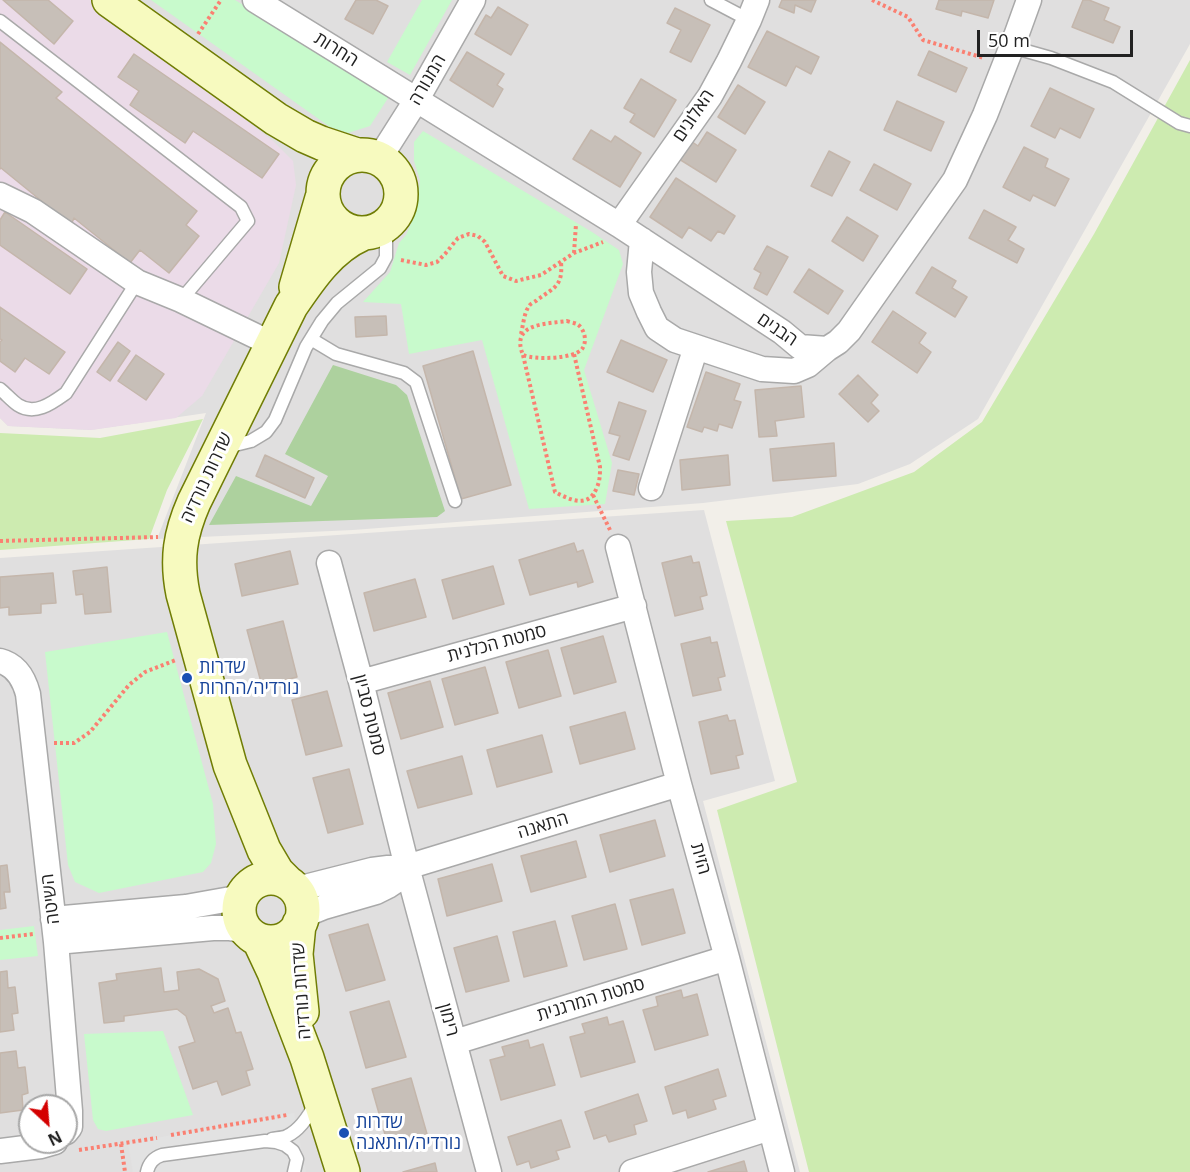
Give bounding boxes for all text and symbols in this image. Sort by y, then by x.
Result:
scale bar [980,18,1136,56]
street label: החרות [310,28,362,72]
text: 50 m [988,28,1030,52]
street label: המנורה [405,51,451,109]
street label: האלונים [669,86,719,146]
street label: הבנים [753,309,801,351]
street label: שדרות נורדיה [177,429,237,527]
street label: סמטת הכלנית [445,620,549,668]
place label: שדרות נורדיה/החרות [199,657,299,700]
marker: שדרות נורדיה/החרות [180,671,194,685]
street label: סמטת סביון [348,672,390,758]
street label: התאנה [515,808,571,844]
street label: הזית [685,841,715,877]
street label: השיטה [37,872,65,926]
street label: שדרות נורדיה [288,942,316,1040]
street label: סמטת המרגנית [534,973,648,1027]
street label: רימון [433,1001,463,1039]
north arrow [18,1094,78,1154]
place label: שדרות נורדיה/התאנה [356,1112,461,1154]
text: N [44,1126,66,1151]
marker: שדרות נורדיה/התאנה [337,1126,351,1140]

